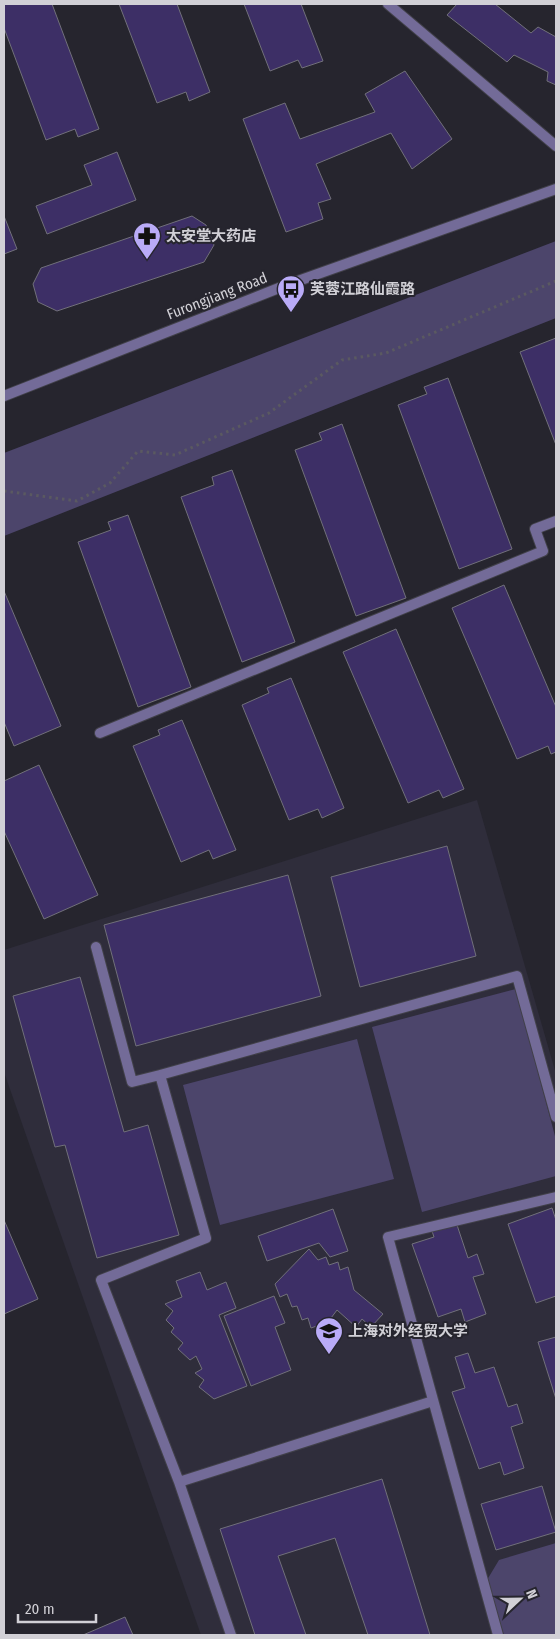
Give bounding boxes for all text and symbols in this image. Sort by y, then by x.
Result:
pharmacy icon: 太安堂大药店 [132,221,162,260]
place label: 太安堂大药店 [166,227,256,245]
street label: Furongjiang Road [164,269,270,323]
bus stop icon: 芙蓉江路仙霞路 [276,274,306,313]
place label: 芙蓉江路仙霞路 [310,280,415,298]
school or university icon: 上海对外经贸大学 [314,1316,344,1355]
place label: 上海对外经贸大学 [348,1322,468,1340]
north arrow [495,1574,545,1624]
text: N [522,1587,541,1601]
scale bar [18,1592,95,1624]
text: 20 m [25,1600,55,1618]

